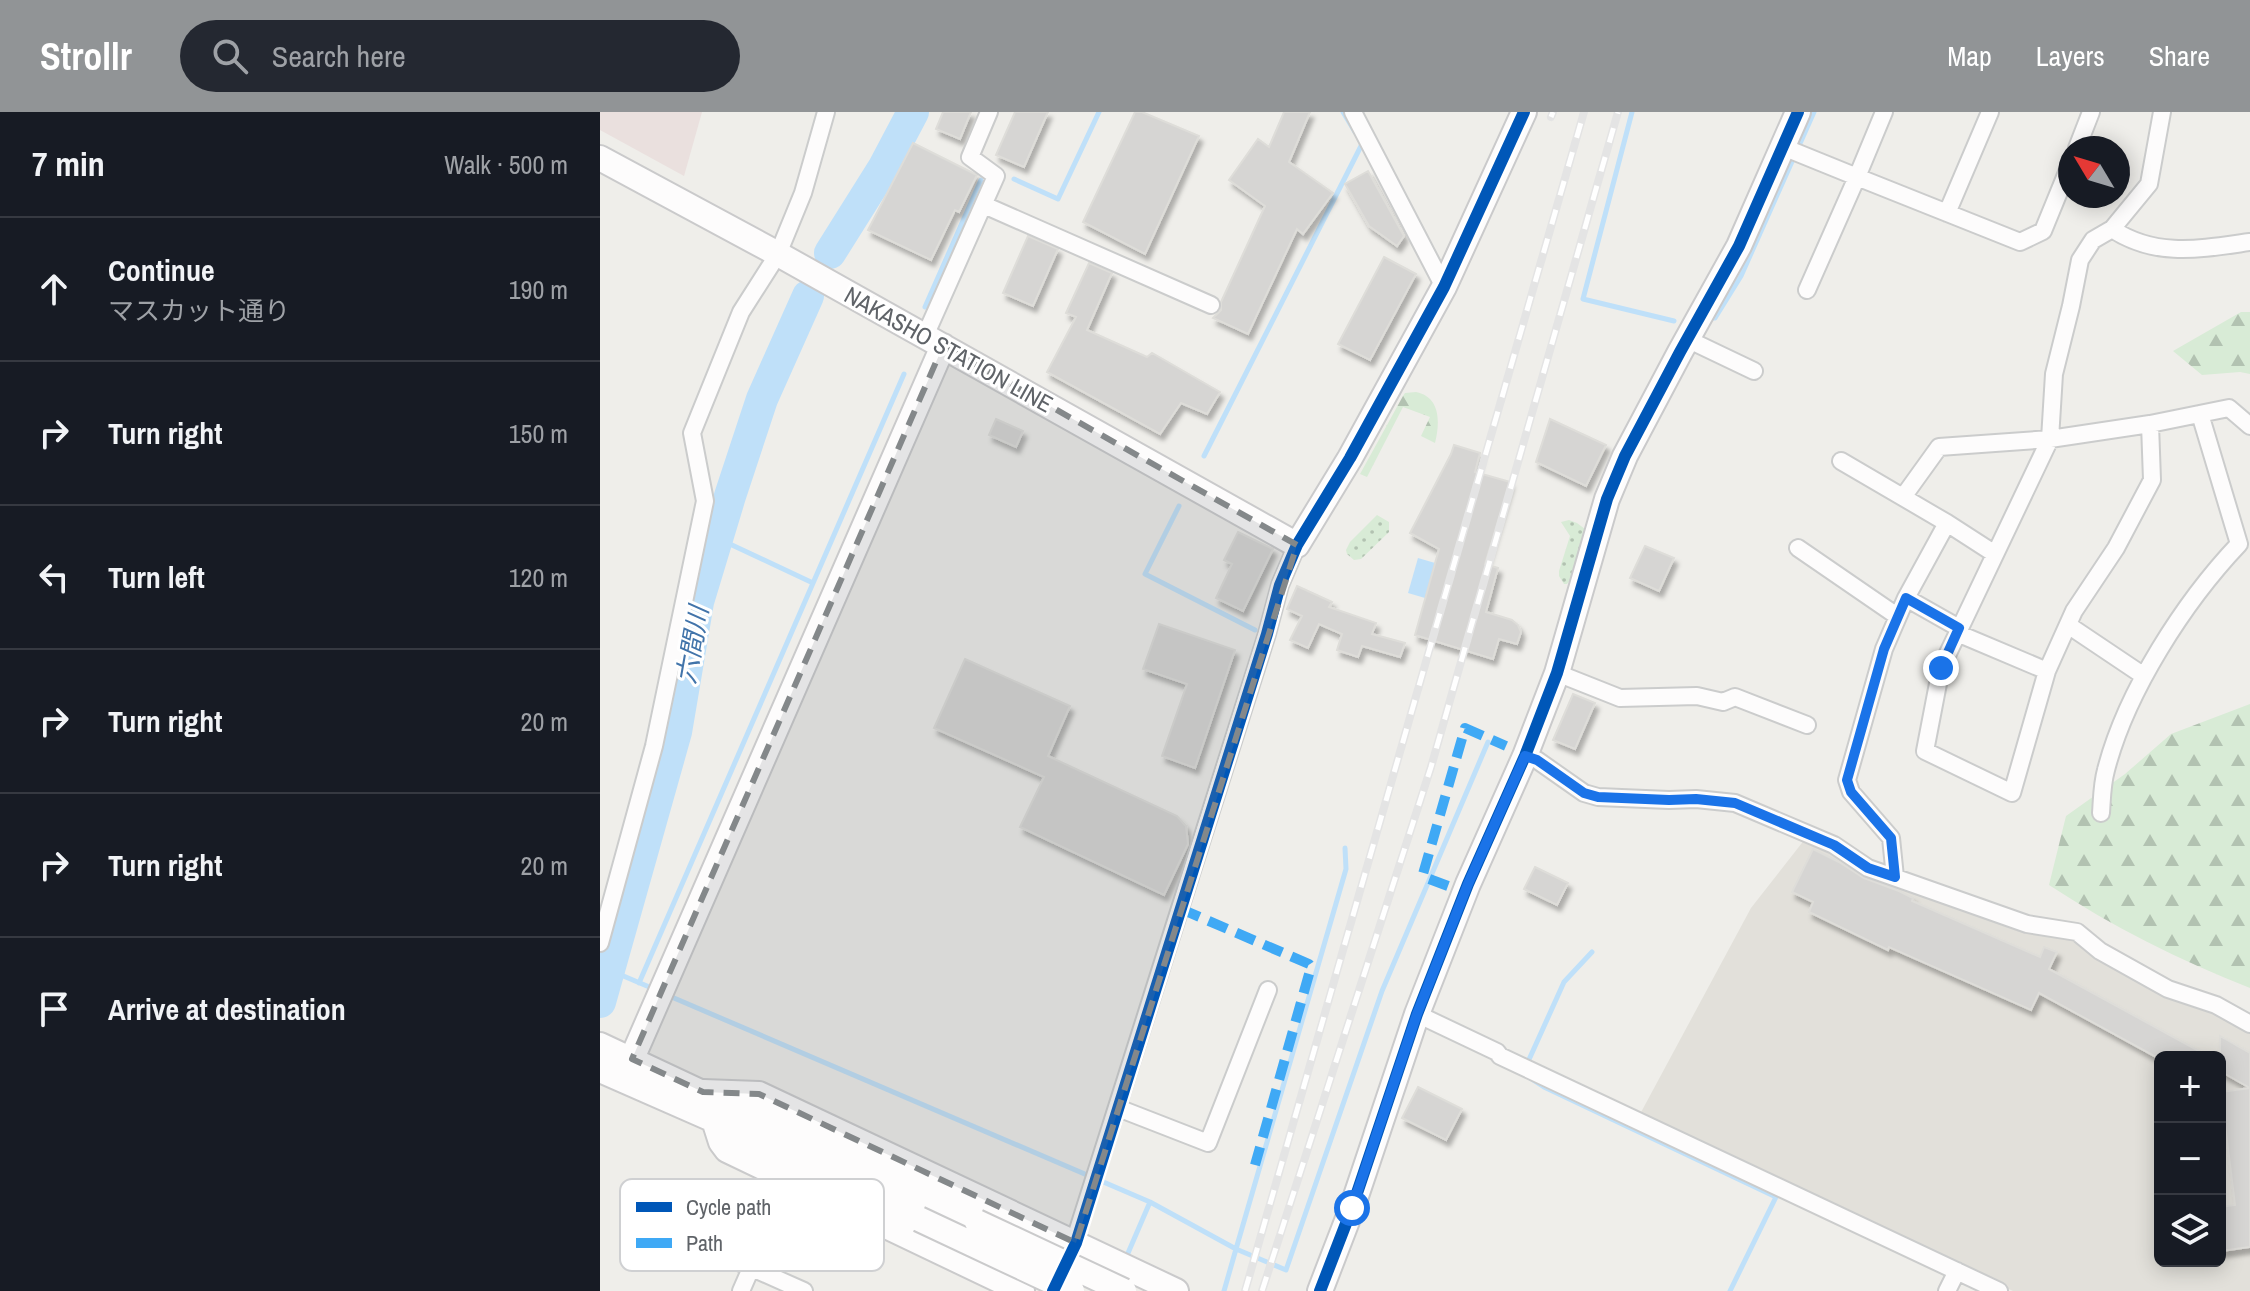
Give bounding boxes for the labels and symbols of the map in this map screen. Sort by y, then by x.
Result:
north arrow [2058,136,2130,208]
street label: NAKASHO STATION LINE [839,278,1059,420]
water label: 六間川 [668,601,717,686]
route end [1923,650,1959,686]
legend [620,1179,884,1271]
route start [1334,1190,1370,1226]
text: Cycle path [686,1192,771,1222]
text: Path [686,1228,723,1258]

